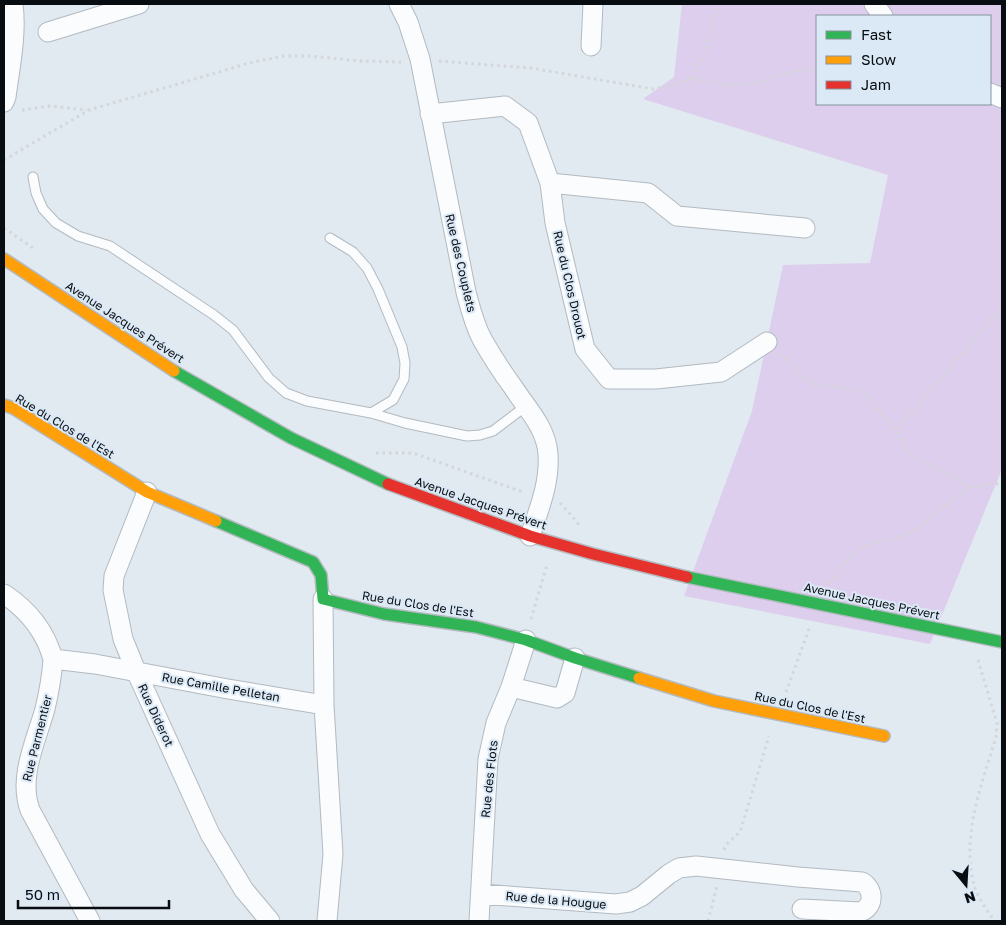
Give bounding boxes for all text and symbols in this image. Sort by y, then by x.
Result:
legend [816,15,991,105]
text: Fast [861,25,892,43]
text: Slow [861,50,896,68]
text: Jam [861,75,891,93]
street label: Rue des Couplets [442,212,480,314]
street label: Rue du Clos Drouot [550,229,590,341]
street label: Avenue Jacques Prévert [63,278,187,366]
street label: Rue du Clos de l'Est [13,390,117,462]
street label: Avenue Jacques Prévert [413,473,549,533]
street label: Avenue Jacques Prévert [803,579,942,623]
street label: Rue du Clos de l'Est [361,588,475,620]
street label: Rue Camille Pelletan [161,669,281,705]
street label: Rue Diderot [135,681,177,749]
street label: Rue du Clos de l'Est [753,688,867,726]
street label: Rue Parmentier [19,693,55,783]
street label: Rue des Flots [477,739,501,819]
north arrow [941,860,991,910]
scale bar [18,878,169,910]
text: 50 m [25,885,60,903]
street label: Rue de la Hougue [505,888,607,912]
text: N [962,888,978,908]

